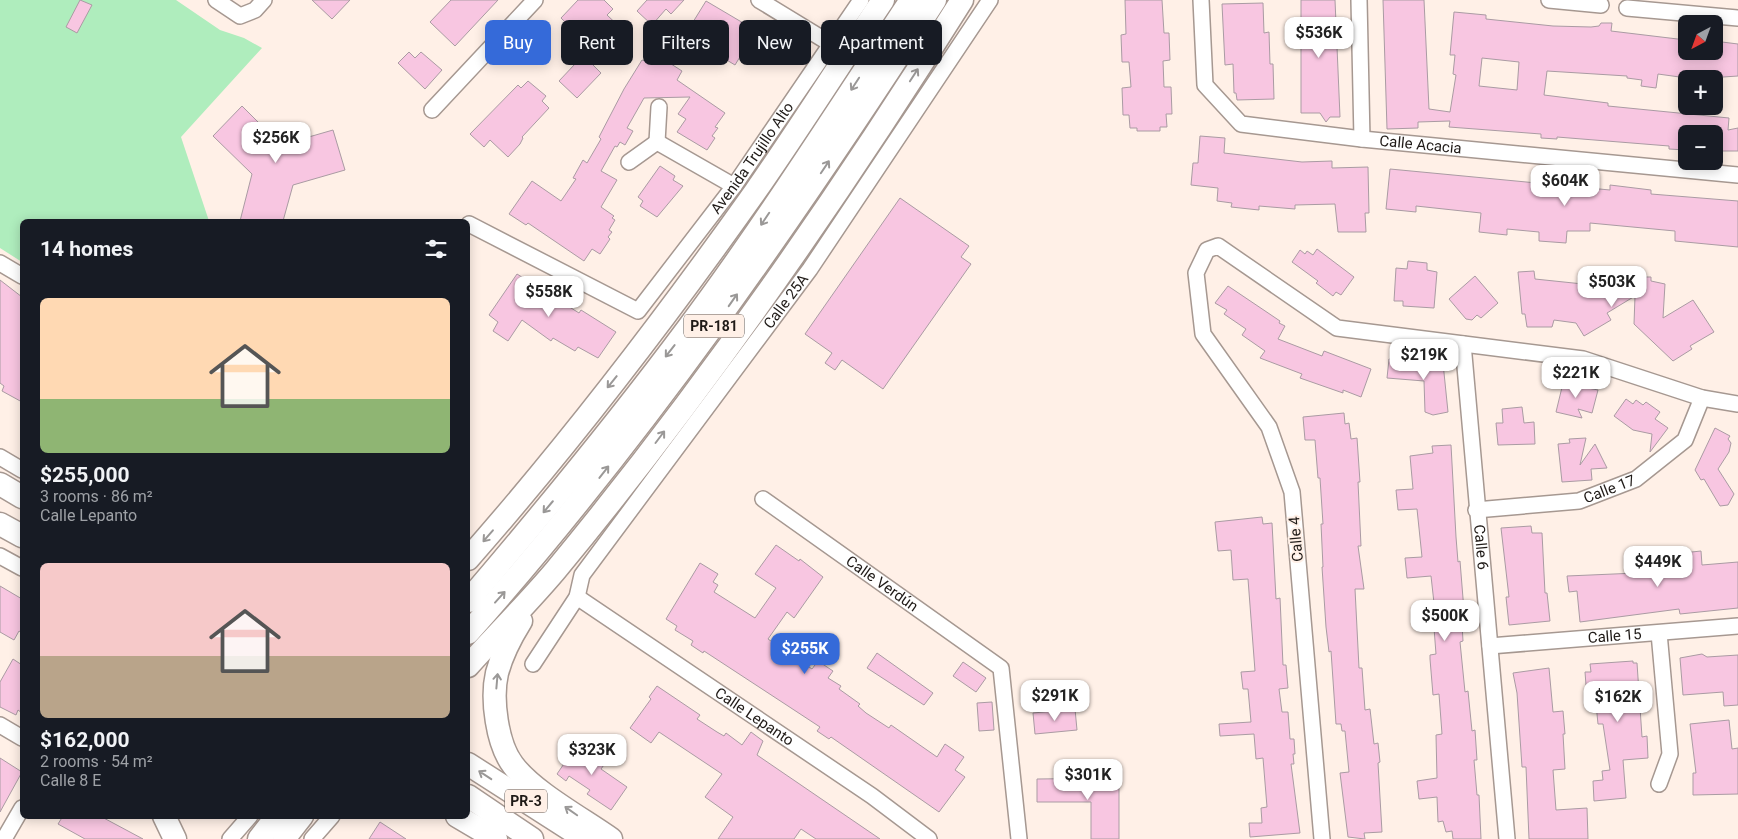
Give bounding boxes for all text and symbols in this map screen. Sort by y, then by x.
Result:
north arrow [1678,15,1722,60]
map controls [1678,15,1723,170]
pin: $536K [1284,17,1354,59]
chip: Buy [485,20,551,65]
chip: Rent [561,20,633,65]
chip: Filters [643,20,729,65]
chip: New [739,20,811,65]
chip: Apartment [821,20,942,65]
text: $536K [1296,23,1342,42]
one-way arrow [909,68,919,82]
button: + [1678,70,1723,115]
one-way arrow [850,77,860,91]
street label: Avenida Trujillo Alto [707,99,797,217]
pin: $256K [241,121,311,164]
button: − [1678,125,1723,170]
text: $256K [253,128,299,147]
street label: Calle Acacia [1379,132,1463,158]
one-way arrow [821,160,831,174]
pin: $604K [1530,164,1600,207]
text: $604K [1542,171,1588,190]
one-way arrow [760,212,770,226]
icon: filters [422,235,450,263]
text: 14 homes [40,237,133,261]
pin: $503K [1577,266,1647,308]
street label: Calle 25A [760,270,812,332]
text: $503K [1589,272,1635,291]
pin: $558K [514,276,584,318]
text: $558K [526,282,572,301]
one-way arrow [728,293,738,307]
road number: PR-181 [684,314,744,338]
icon: home [200,331,290,421]
pin: $219K [1389,338,1459,381]
one-way arrow [664,344,675,357]
text: $219K [1401,345,1447,364]
pin: $221K [1541,356,1611,399]
text: $221K [1553,363,1599,382]
one-way arrow [607,375,618,388]
one-way arrow [655,430,665,444]
text: $255,000 [40,463,130,487]
one-way arrow [598,466,609,479]
street label: Calle 17 [1581,471,1638,507]
text: 3 rooms · 86 m² [40,487,153,506]
one-way arrow [543,500,554,513]
text: Calle Lepanto [40,506,137,525]
street label: Calle 4 [1285,515,1307,562]
street label: Calle 6 [1470,524,1492,571]
one-way arrow [482,529,494,542]
pin: $449K [1623,546,1693,588]
street label: Calle Verdún [843,552,922,615]
text: $449K [1635,552,1681,571]
one-way arrow [494,591,505,604]
icon: home [200,596,290,686]
pin: $500K [1410,600,1480,642]
text: $500K [1422,606,1468,625]
street label: Calle 15 [1587,625,1642,647]
pin: $255K [770,632,840,675]
text: $255K [782,639,828,658]
one-way arrow [492,673,501,689]
pin: $291K [1020,680,1090,722]
pin: $162K [1583,680,1653,723]
street label: Calle Lepanto [712,684,797,750]
text: $291K [1032,686,1078,705]
text: $162K [1595,687,1641,706]
text: $162,000 [40,728,130,752]
pin: $323K [557,734,627,776]
text: $323K [569,740,615,759]
text: 2 rooms · 54 m² [40,752,153,771]
pin: $301K [1053,758,1123,801]
text: $301K [1065,765,1111,784]
one-way arrow [478,769,492,779]
text: Calle 8 E [40,771,101,790]
road number: PR-3 [505,789,547,812]
one-way arrow [564,806,578,816]

